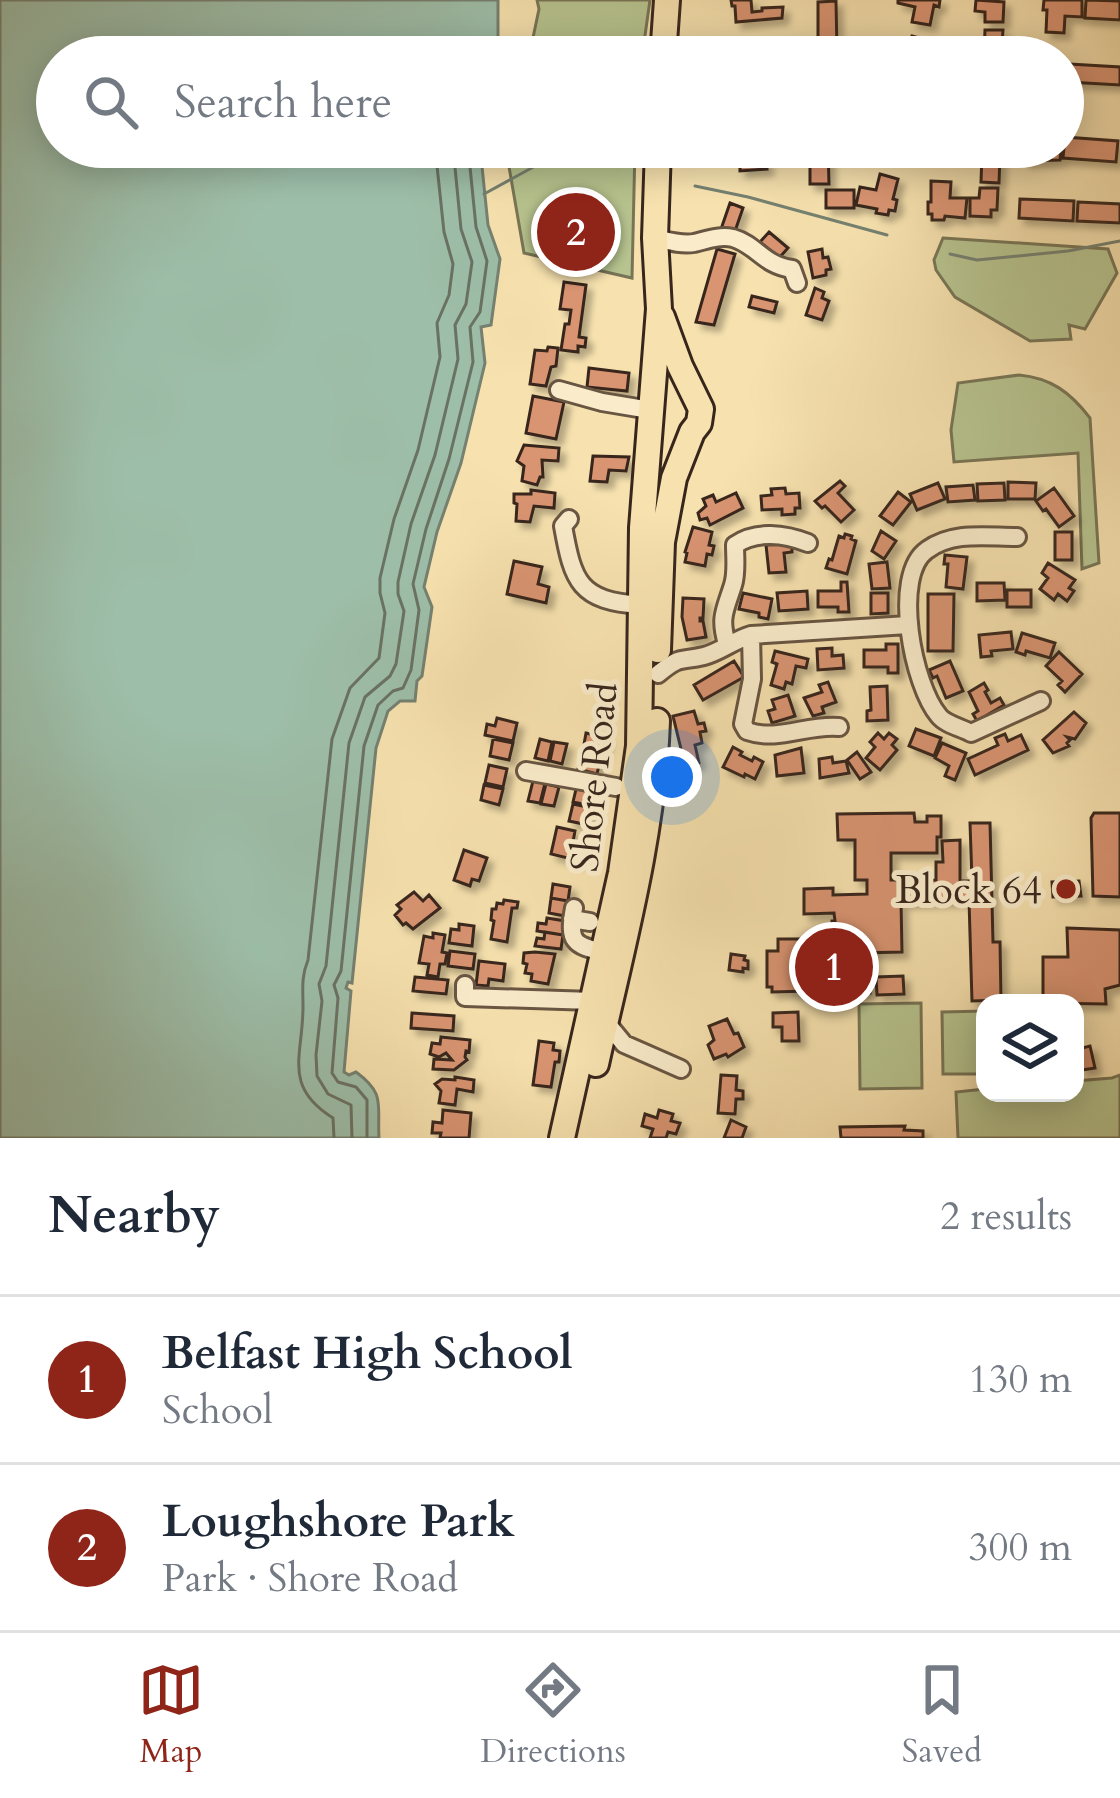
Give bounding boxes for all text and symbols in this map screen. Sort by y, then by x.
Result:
search box [36,36,1084,168]
icon: search [78,69,144,135]
text: Search here [174,72,392,133]
pin: 2 [537,187,615,277]
street label: Shore Road [558,680,631,874]
your location [642,747,702,807]
place label: Block 64 [895,864,1042,917]
marker: Block 64 [1053,876,1079,902]
pin: 1 [795,922,873,1012]
map controls [976,994,1084,1102]
button: layers [976,994,1084,1102]
text: Nearby [48,1181,220,1251]
text: 2 results [940,1190,1072,1243]
text: Belfast High School [162,1323,573,1384]
text: 1 [77,1353,97,1406]
text: 130 m [969,1353,1072,1406]
text: School [162,1384,273,1437]
text: Loughshore Park [162,1491,515,1552]
text: 2 [77,1521,97,1574]
text: 300 m [969,1521,1072,1574]
text: Park · Shore Road [162,1552,458,1605]
tab: Map [138,1657,204,1774]
tab: Directions [480,1657,626,1774]
tab: Saved [902,1657,982,1774]

